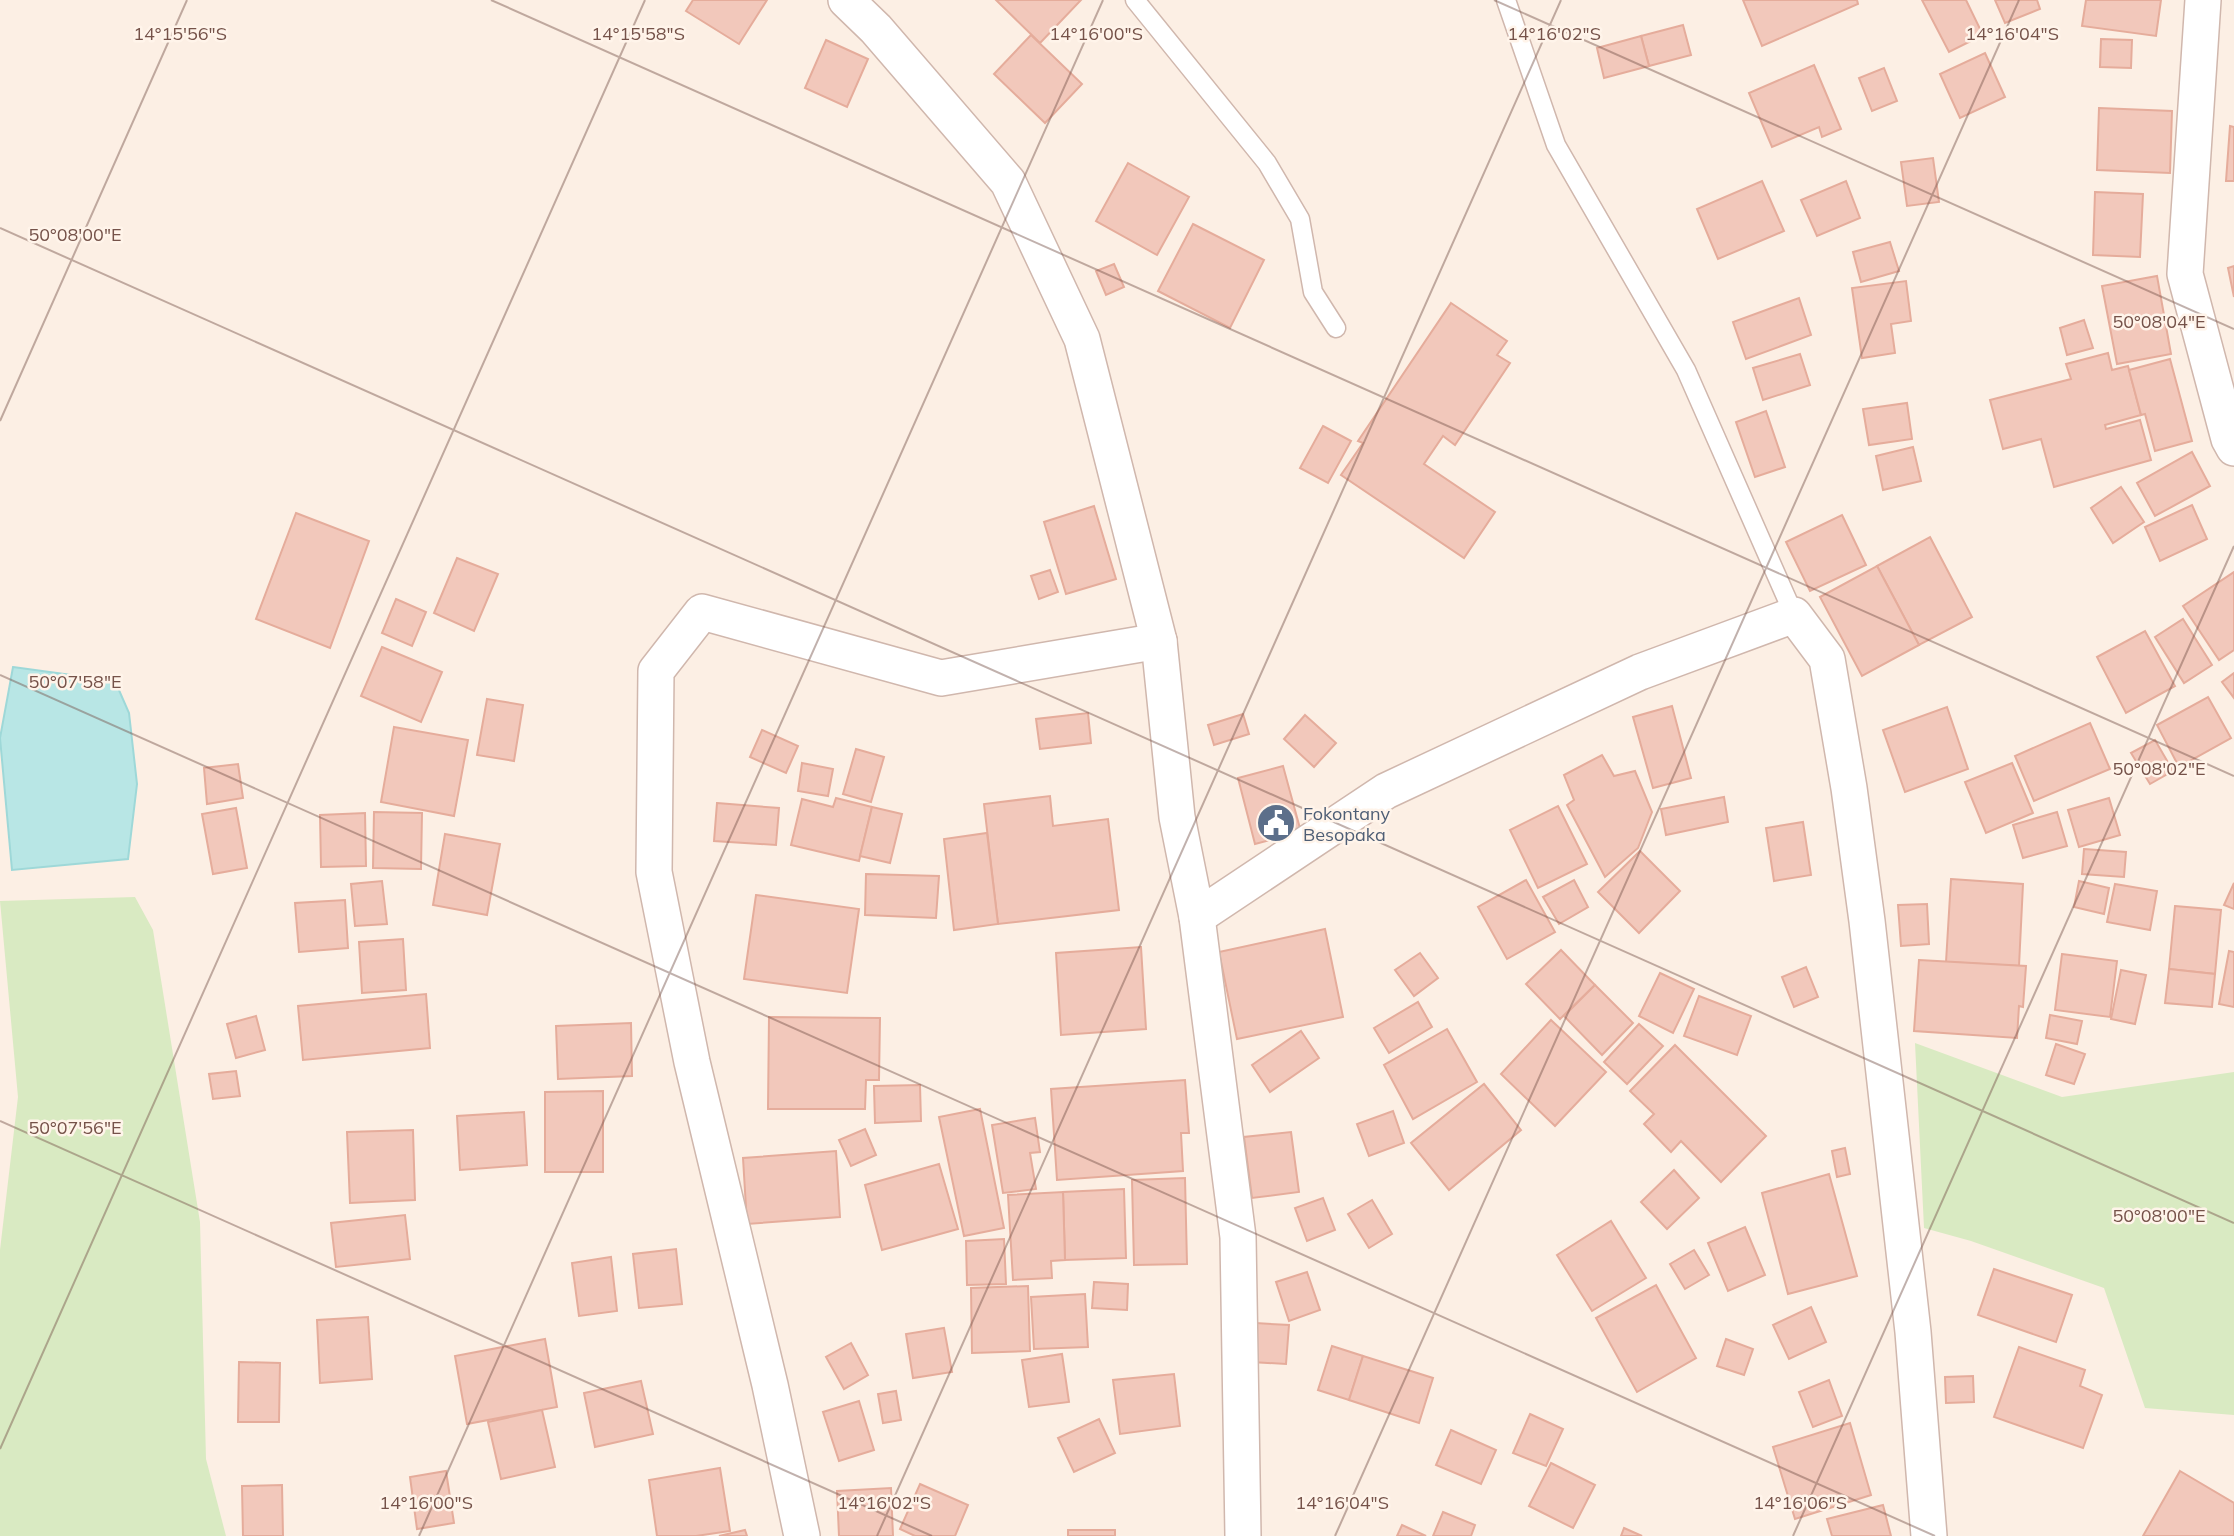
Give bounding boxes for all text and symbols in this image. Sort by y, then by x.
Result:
text: 14°15'56"S [133,22,227,45]
text: 14°15'58"S [591,22,685,45]
text: 14°16'00"S [1049,22,1143,45]
text: 14°16'02"S [1507,22,1601,45]
text: 14°16'04"S [1965,22,2059,45]
text: 50°08'00"E [28,223,122,246]
text: 50°08'04"E [2112,310,2206,333]
text: 50°07'58"E [28,670,122,693]
text: 50°08'02"E [2112,757,2206,780]
public building icon: Fokontany Besopaka [1255,802,1297,844]
place label: Fokontany Besopaka [1303,802,1390,846]
text: 50°07'56"E [28,1116,122,1139]
text: 50°08'00"E [2112,1204,2206,1227]
text: 14°16'00"S [379,1491,473,1514]
text: 14°16'02"S [837,1491,931,1514]
text: 14°16'04"S [1295,1491,1389,1514]
text: 14°16'06"S [1753,1491,1847,1514]

